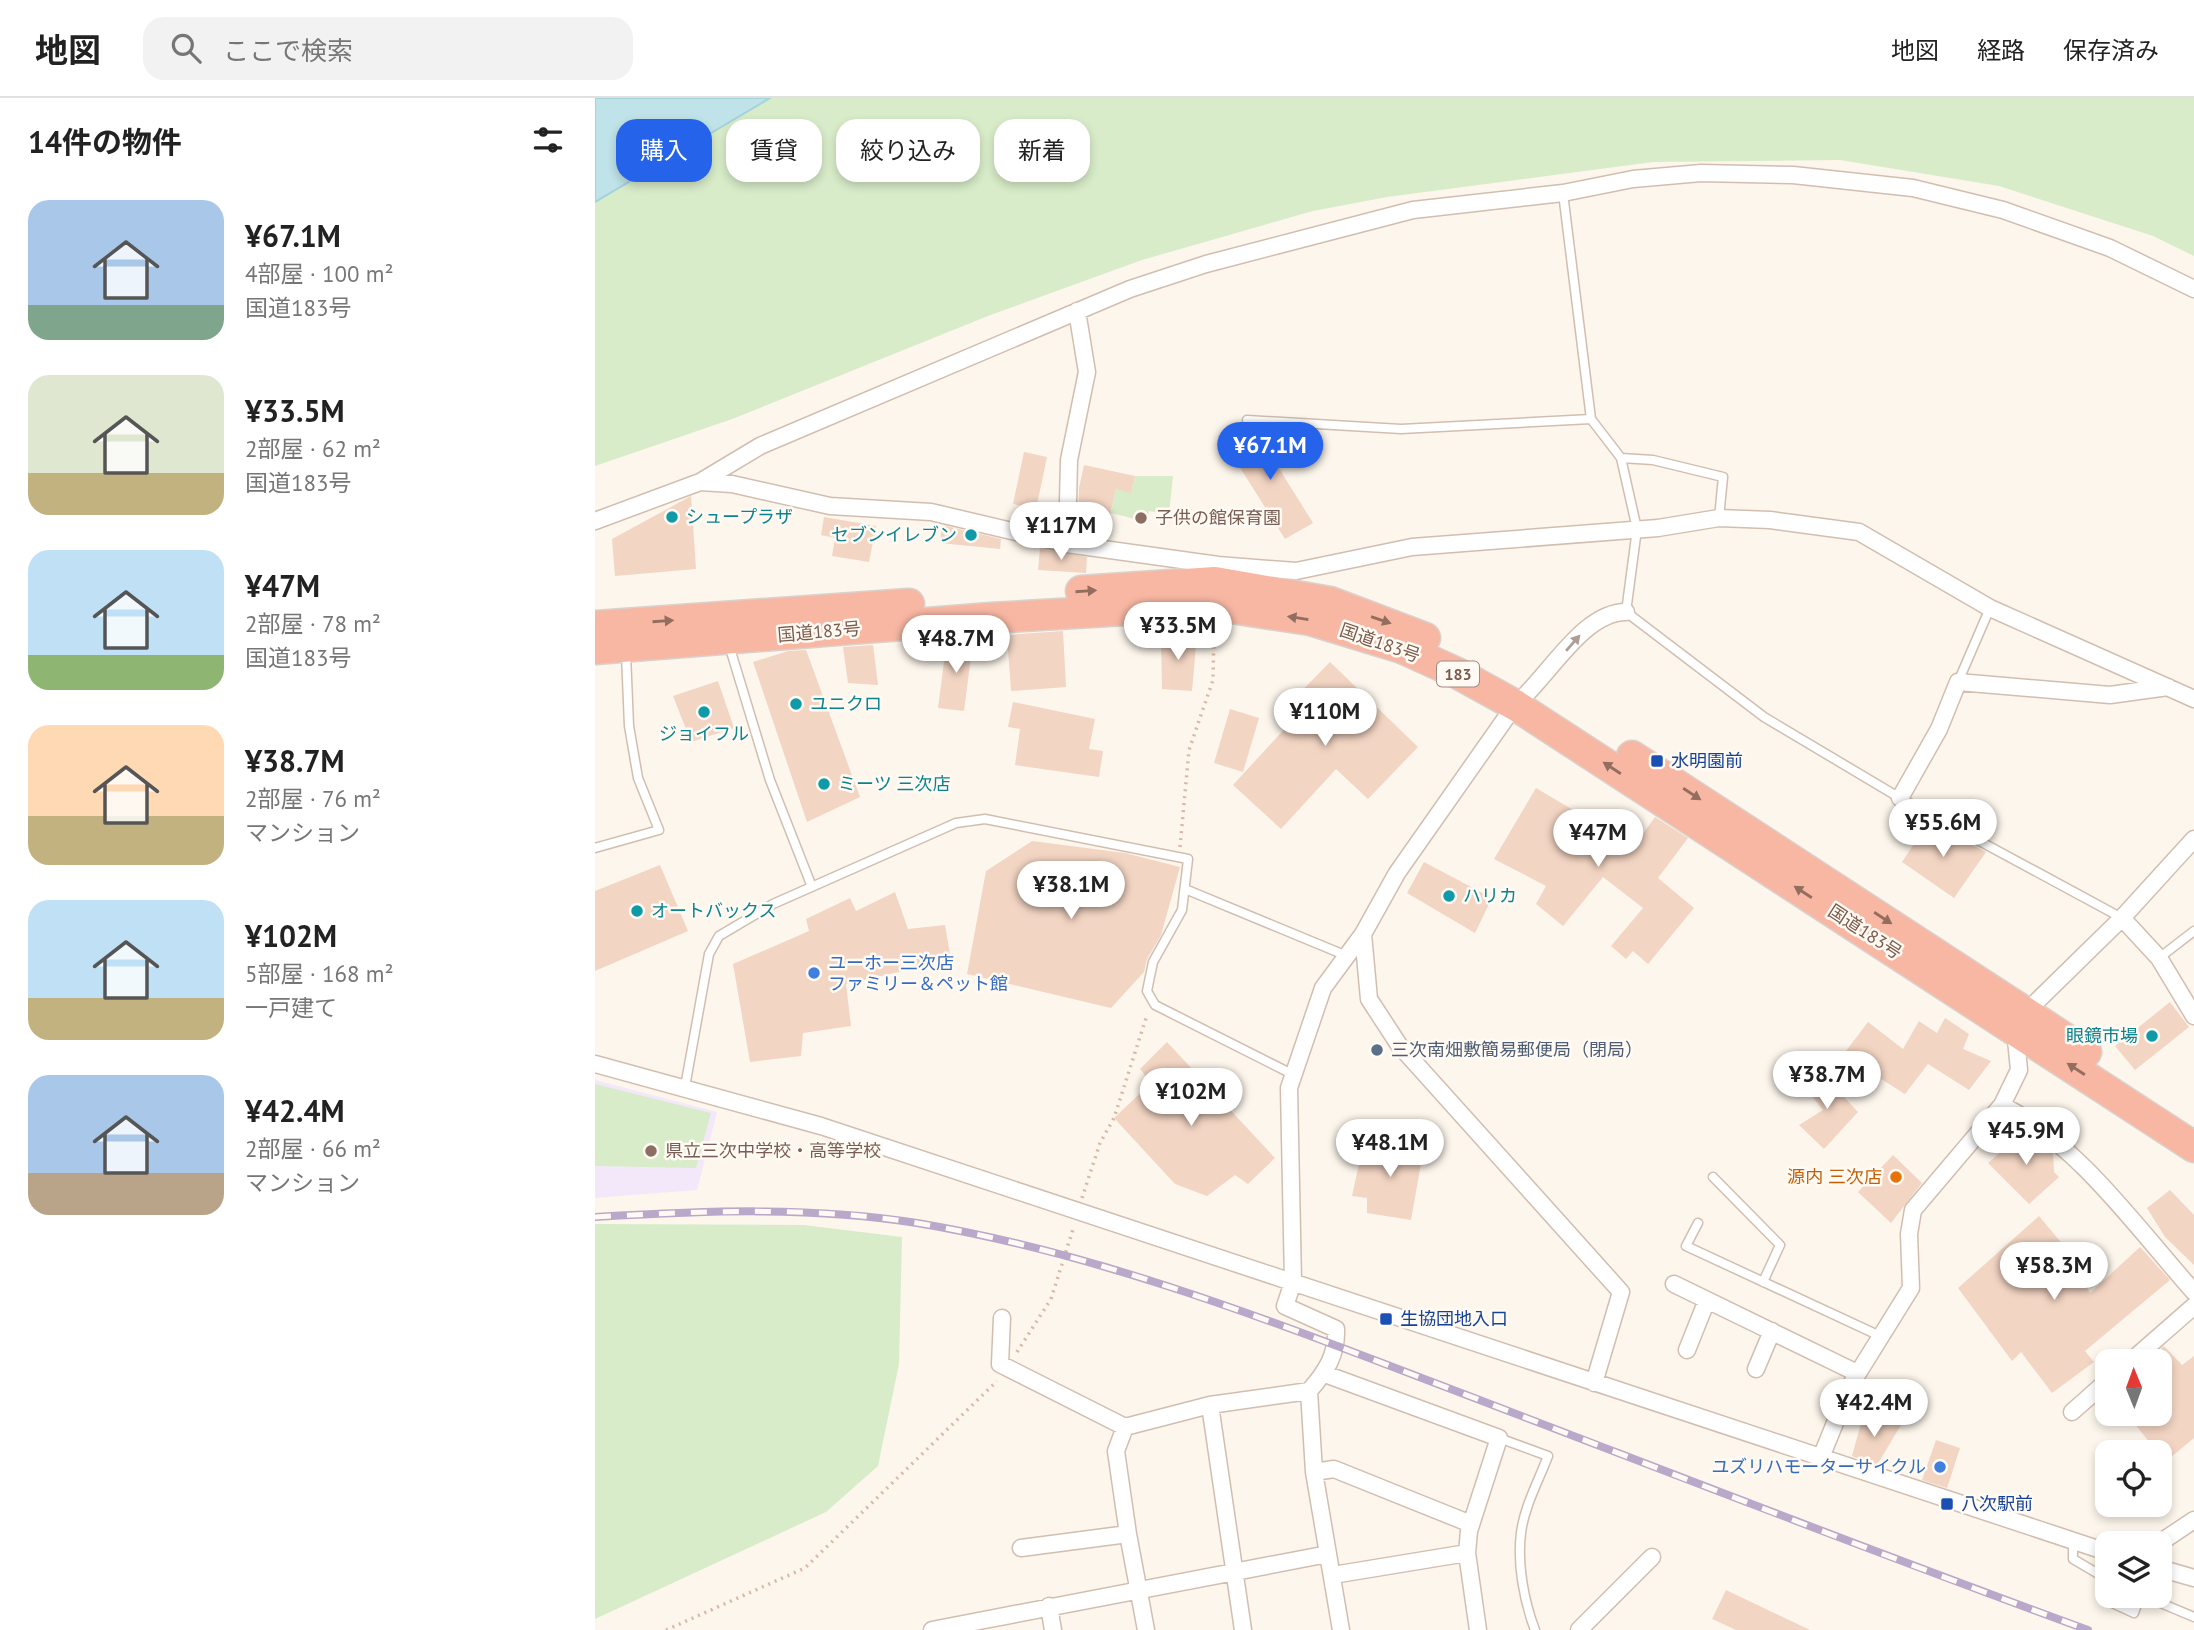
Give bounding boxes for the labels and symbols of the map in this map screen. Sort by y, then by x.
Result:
pin: ¥67.1M [1213,422,1327,482]
pin: ¥117M [1012,503,1110,562]
place label: シュープラザ [686,505,793,528]
place label: 子供の館保育園 [1155,506,1281,529]
marker: シュープラザ [664,509,680,525]
marker: 子供の館保育園 [1133,510,1149,526]
place label: セブンイレブン [831,523,957,546]
marker: セブンイレブン [963,527,979,543]
one-way arrow [1075,585,1097,596]
pin: ¥33.5M [1121,602,1235,662]
one-way arrow [1287,612,1309,623]
one-way arrow [652,615,674,626]
one-way arrow [1371,615,1392,626]
street label: 国道183号 [776,616,862,647]
pin: ¥48.7M [899,616,1013,675]
street label: 国道183号 [1337,618,1423,667]
one-way arrow [1565,634,1581,652]
road number: 183 [1437,662,1479,687]
pin: ¥110M [1276,688,1374,748]
place label: ユニクロ [810,692,882,715]
marker: ユニクロ [788,696,804,712]
marker: ジョイフル [696,704,712,720]
place label: ジョイフル [659,722,749,745]
place label: 水明園前 [1671,749,1743,772]
marker: 水明園前 [1649,753,1665,769]
one-way arrow [1602,761,1622,774]
place label: ミーツ 三次店 [838,772,950,795]
marker: ミーツ 三次店 [816,776,832,792]
one-way arrow [1682,788,1701,801]
pin: ¥55.6M [1886,800,2000,859]
pin: ¥47M [1557,810,1639,869]
pin: ¥38.1M [1014,862,1128,921]
place label: ハリカ [1463,884,1517,907]
one-way arrow [1793,885,1812,898]
marker: ハリカ [1441,888,1457,904]
place label: オートバックス [651,899,776,922]
street label: 国道183号 [1824,899,1907,964]
marker: オートバックス [629,903,645,919]
one-way arrow [1873,911,1892,924]
place label: ユーホー三次店 ファミリー＆ペット館 [828,951,1008,995]
marker: ユーホー三次店 ファミリー＆ペット館 [806,965,822,981]
place label: 眼鏡市場 [2066,1024,2138,1047]
marker: 眼鏡市場 [2144,1028,2160,1044]
place label: 三次南畑敷簡易郵便局（閉局） [1391,1038,1643,1061]
marker: 三次南畑敷簡易郵便局（閉局） [1369,1042,1385,1058]
pin: ¥38.7M [1770,1052,1884,1111]
one-way arrow [2066,1063,2085,1076]
pin: ¥102M [1142,1068,1240,1128]
pin: ¥45.9M [1969,1108,2083,1167]
pin: ¥48.1M [1333,1119,1447,1179]
place label: 県立三次中学校・高等学校 [665,1139,881,1162]
marker: 県立三次中学校・高等学校 [643,1143,659,1159]
place label: 源内 三次店 [1787,1165,1882,1188]
marker: 源内 三次店 [1888,1169,1904,1185]
pin: ¥58.3M [1997,1242,2111,1302]
place label: 生協団地入口 [1400,1307,1508,1330]
marker: 生協団地入口 [1378,1311,1394,1327]
north arrow [2095,1349,2172,1426]
pin: ¥42.4M [1817,1380,1931,1439]
place label: ユズリハモーターサイクル [1711,1455,1926,1478]
marker: ユズリハモーターサイクル [1932,1459,1948,1475]
place label: 八次駅前 [1961,1492,2033,1515]
marker: 八次駅前 [1939,1496,1955,1512]

